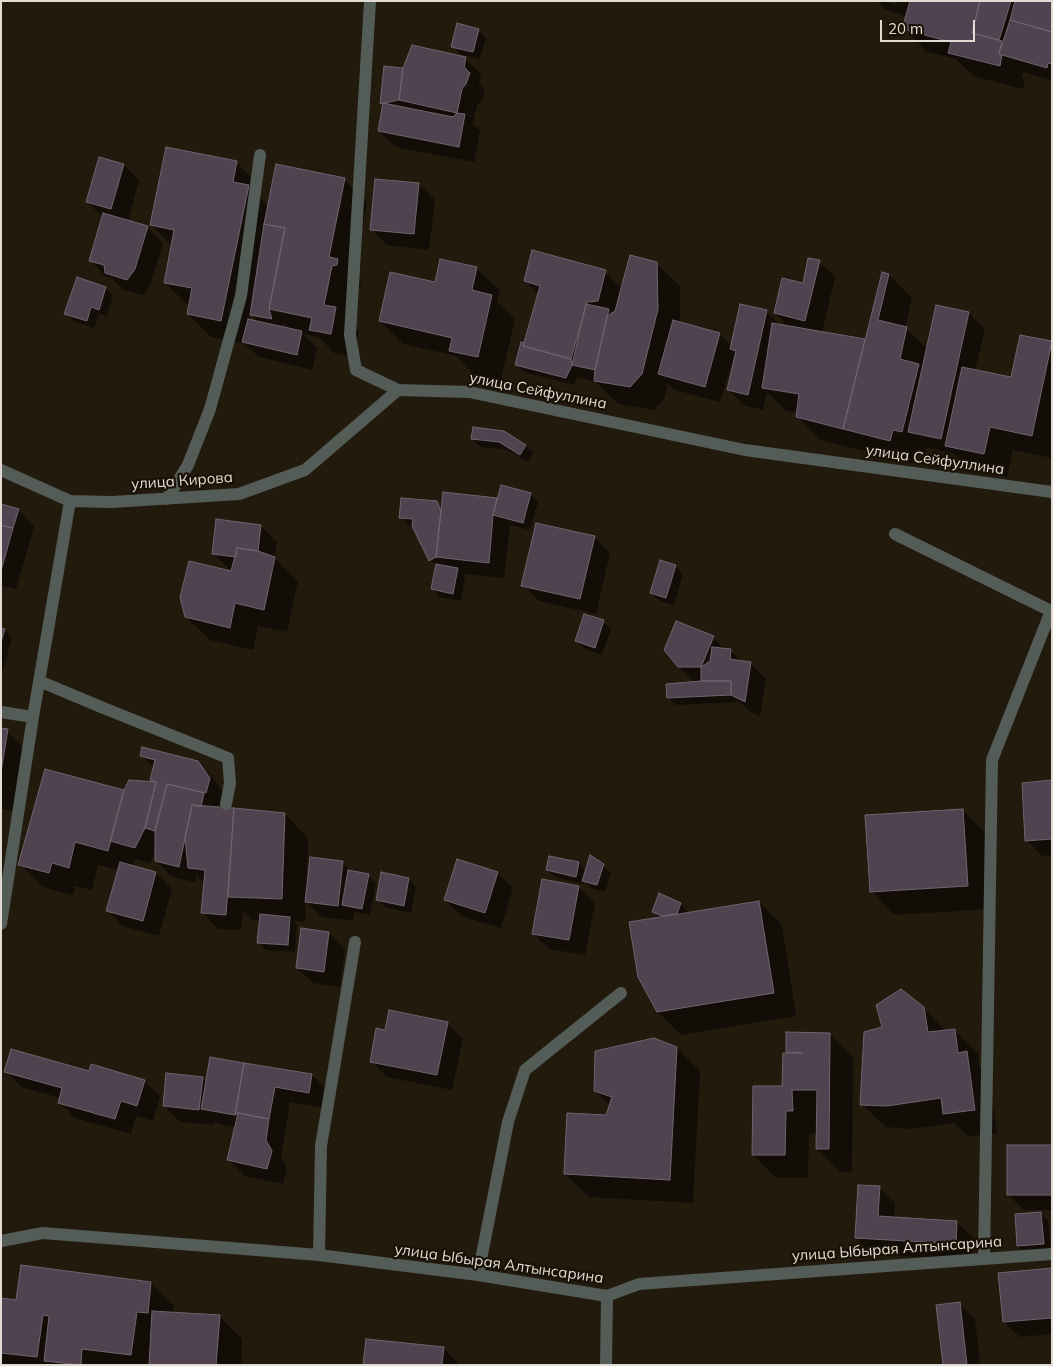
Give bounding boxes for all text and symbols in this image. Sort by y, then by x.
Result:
scale bar [883,10,978,42]
text: 20 m [888,19,923,38]
street label: улица Сейфуллина [468,369,608,413]
street label: улица Сейфуллина [865,441,1005,479]
street label: улица Кирова [131,468,233,494]
street label: улица Ыбырая Алтынсарина [791,1233,1003,1265]
street label: улица Ыбырая Алтынсарина [393,1240,605,1288]

